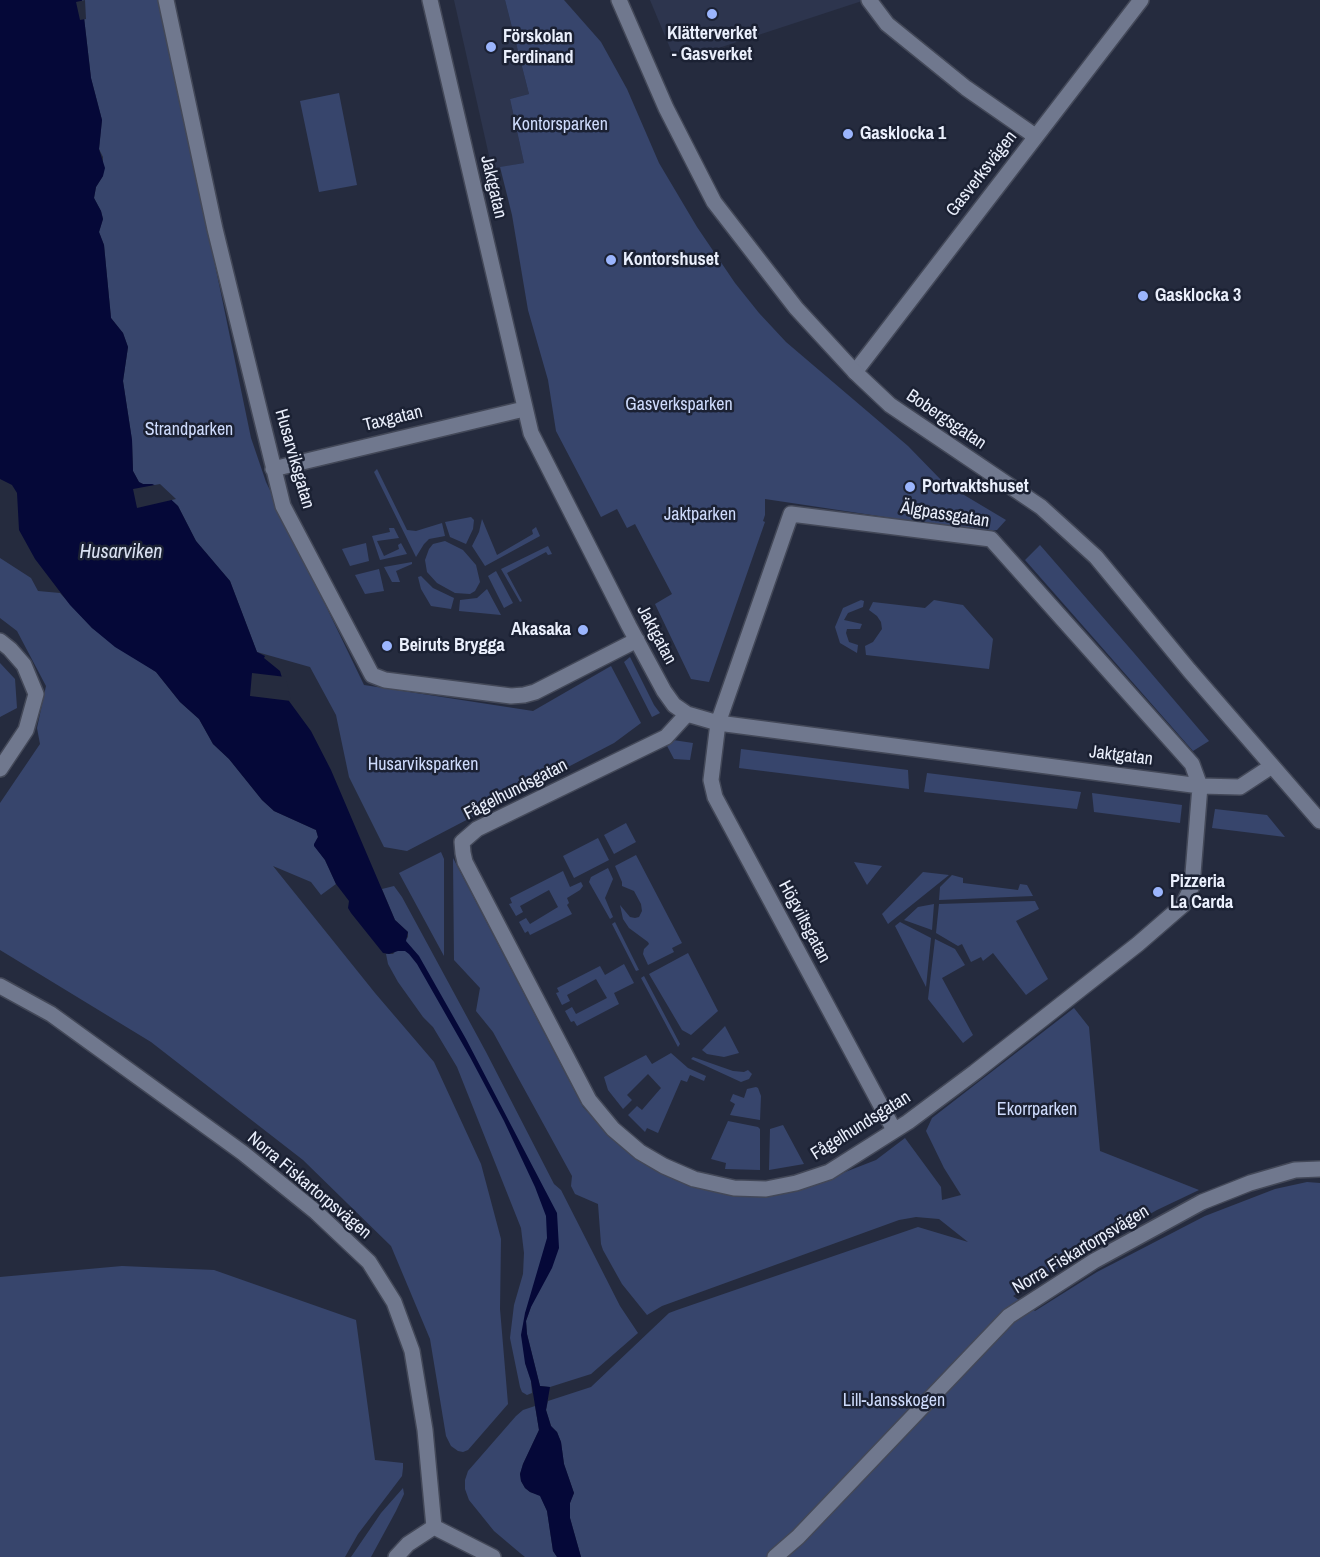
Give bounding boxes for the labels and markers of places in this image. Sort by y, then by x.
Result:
marker: Klätterverket - Gasverket [705,7,719,21]
place label: Klätterverket - Gasverket [667,23,757,66]
place label: Förskolan Ferdinand [503,26,574,68]
marker: Förskolan Ferdinand [484,40,498,54]
place label: Gasklocka 1 [860,123,946,145]
marker: Gasklocka 1 [841,127,855,141]
place label: Kontorshuset [623,249,719,271]
marker: Kontorshuset [604,253,618,267]
place label: Gasklocka 3 [1155,285,1241,307]
marker: Gasklocka 3 [1136,289,1150,303]
place label: Portvaktshuset [922,476,1029,498]
marker: Portvaktshuset [903,480,917,494]
place label: Akasaka [511,619,571,641]
marker: Akasaka [576,623,590,637]
place label: Beiruts Brygga [399,635,505,657]
marker: Beiruts Brygga [380,639,394,653]
place label: Pizzeria La Carda [1170,871,1233,914]
marker: Pizzeria La Carda [1151,885,1165,899]

